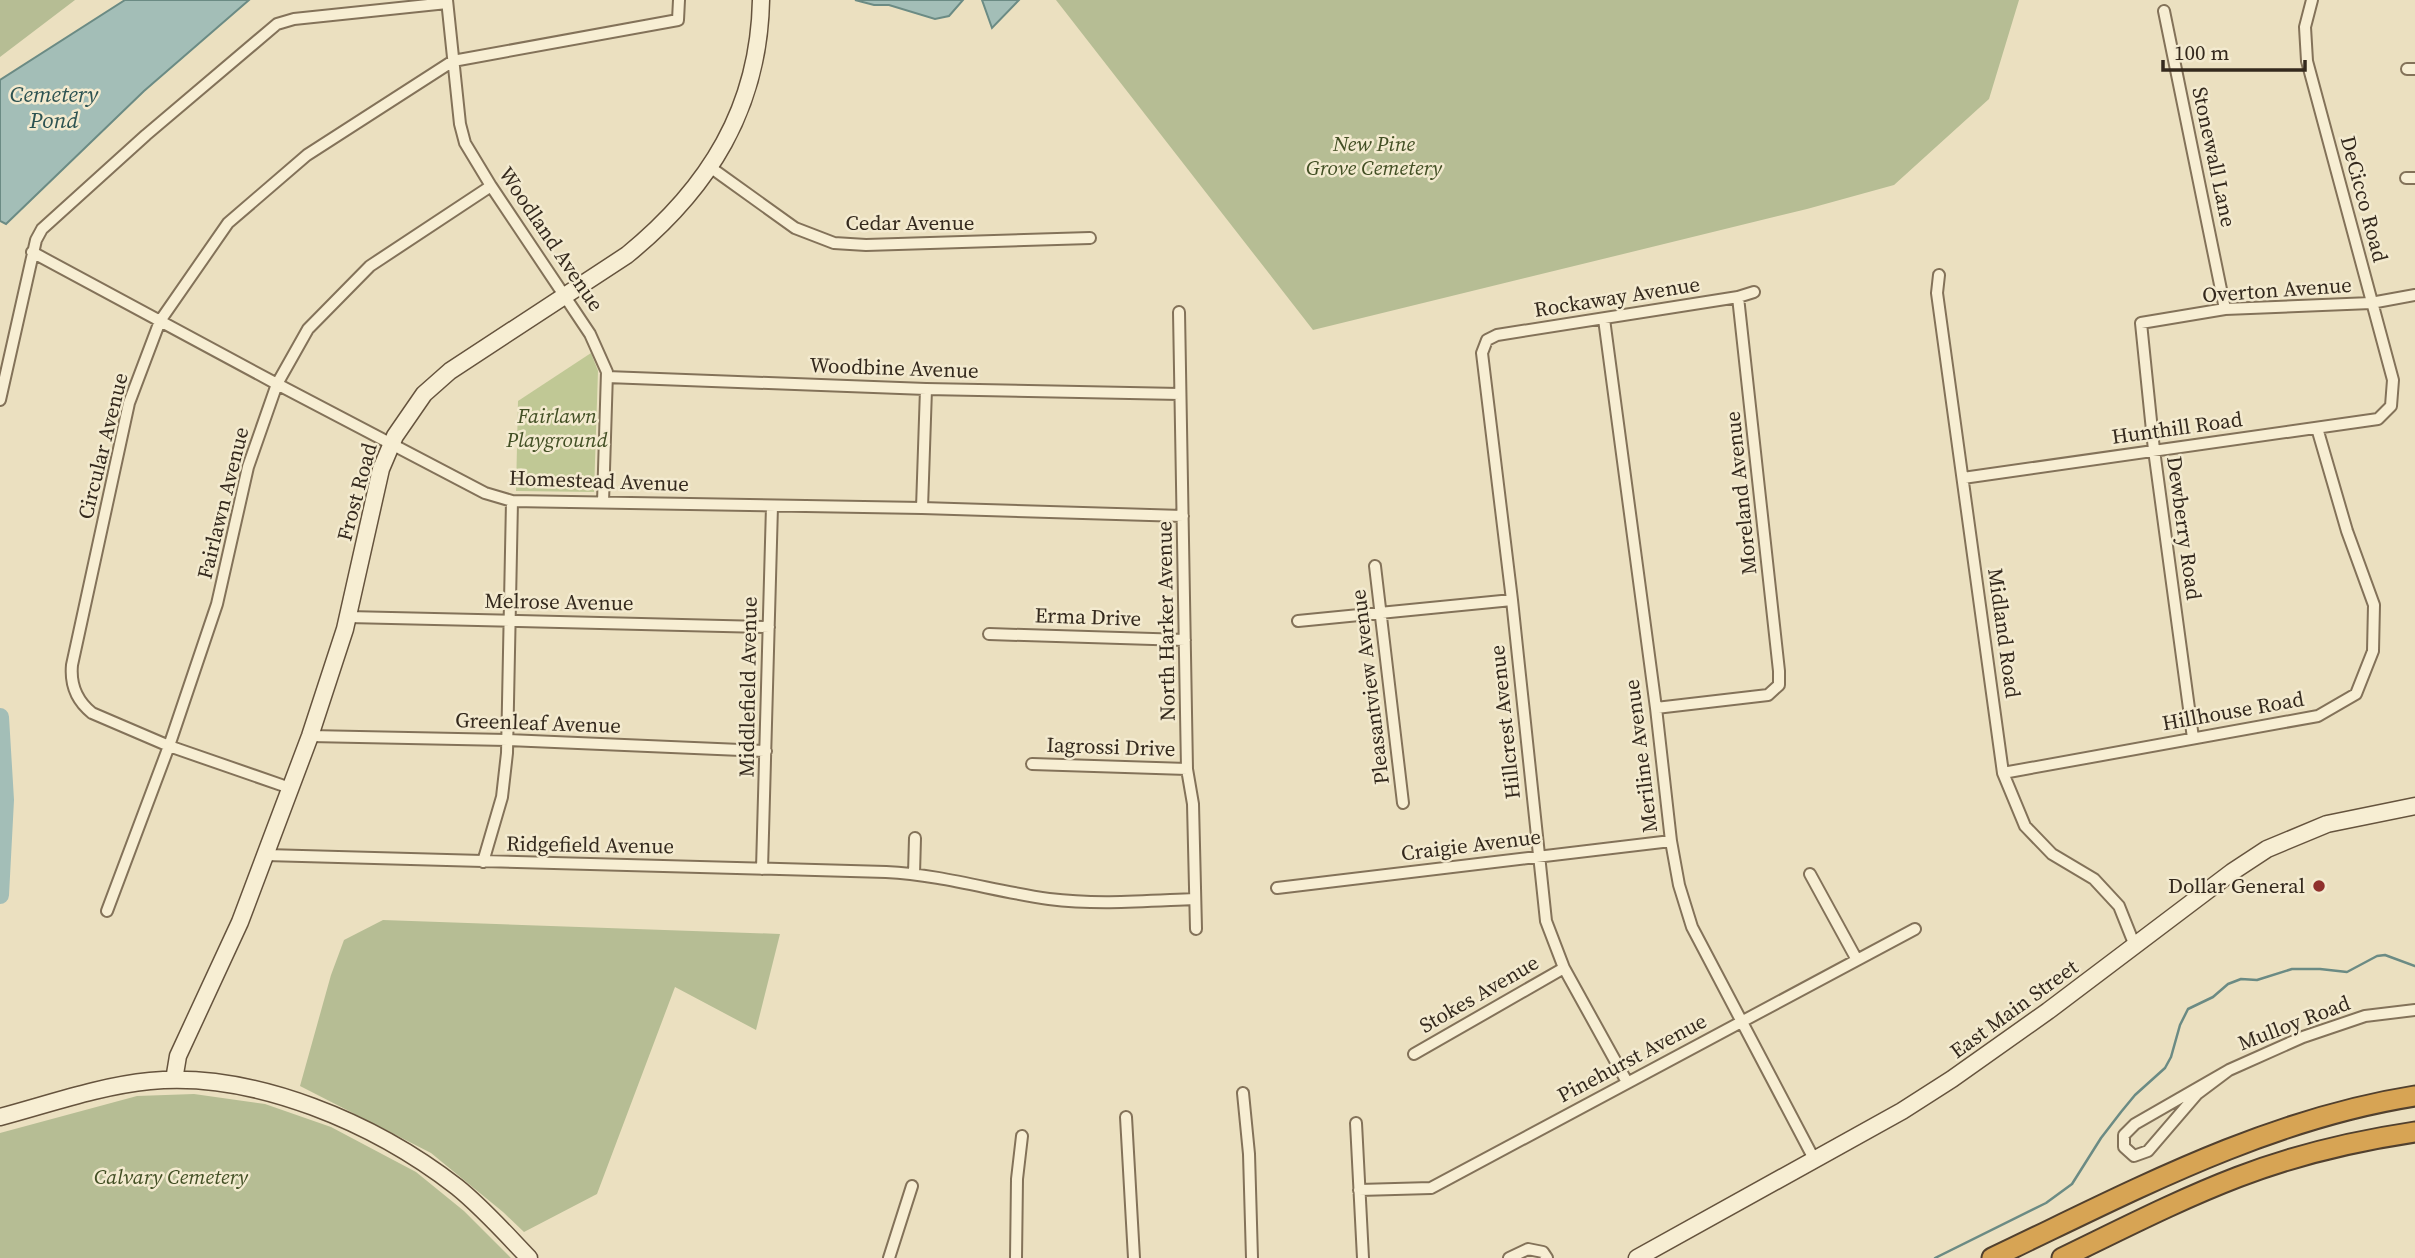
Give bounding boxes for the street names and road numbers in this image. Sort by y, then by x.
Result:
street label: Stonewall Lane [2185,84,2243,230]
street label: DeCicco Road [2334,133,2395,265]
street label: Woodland Avenue [492,161,611,317]
street label: Cedar Avenue [846,208,974,237]
street label: Rockaway Avenue [1532,269,1702,324]
street label: Overton Avenue [2201,270,2353,309]
street label: Woodbine Avenue [809,350,979,385]
street label: Circular Avenue [70,370,135,522]
street label: Hunthill Road [2110,404,2244,451]
street label: Moreland Avenue [1717,410,1764,576]
street label: Fairlawn Avenue [190,424,255,582]
street label: Frost Road [330,440,384,544]
street label: Dewberry Road [2160,454,2209,602]
street label: Homestead Avenue [508,463,690,498]
street label: North Harker Avenue [1149,521,1182,721]
street label: Midland Road [1981,566,2028,700]
street label: Melrose Avenue [484,586,634,617]
street label: Pleasantview Avenue [1343,588,1396,786]
street label: Middlefield Avenue [731,596,764,778]
street label: Erma Drive [1034,600,1142,633]
street label: Hillcrest Avenue [1482,644,1527,801]
street label: Meriline Avenue [1617,678,1664,834]
street label: Hillhouse Road [2160,684,2306,737]
street label: Greenleaf Avenue [455,705,621,740]
street label: Iagrossi Drive [1046,730,1176,763]
street label: Craigie Avenue [1399,822,1542,867]
street label: Ridgefield Avenue [506,829,674,860]
street label: Stokes Avenue [1414,948,1544,1039]
street label: East Main Street [1944,952,2084,1065]
street label: Mulloy Road [2234,988,2354,1057]
street label: Pinehurst Avenue [1552,1006,1712,1109]

